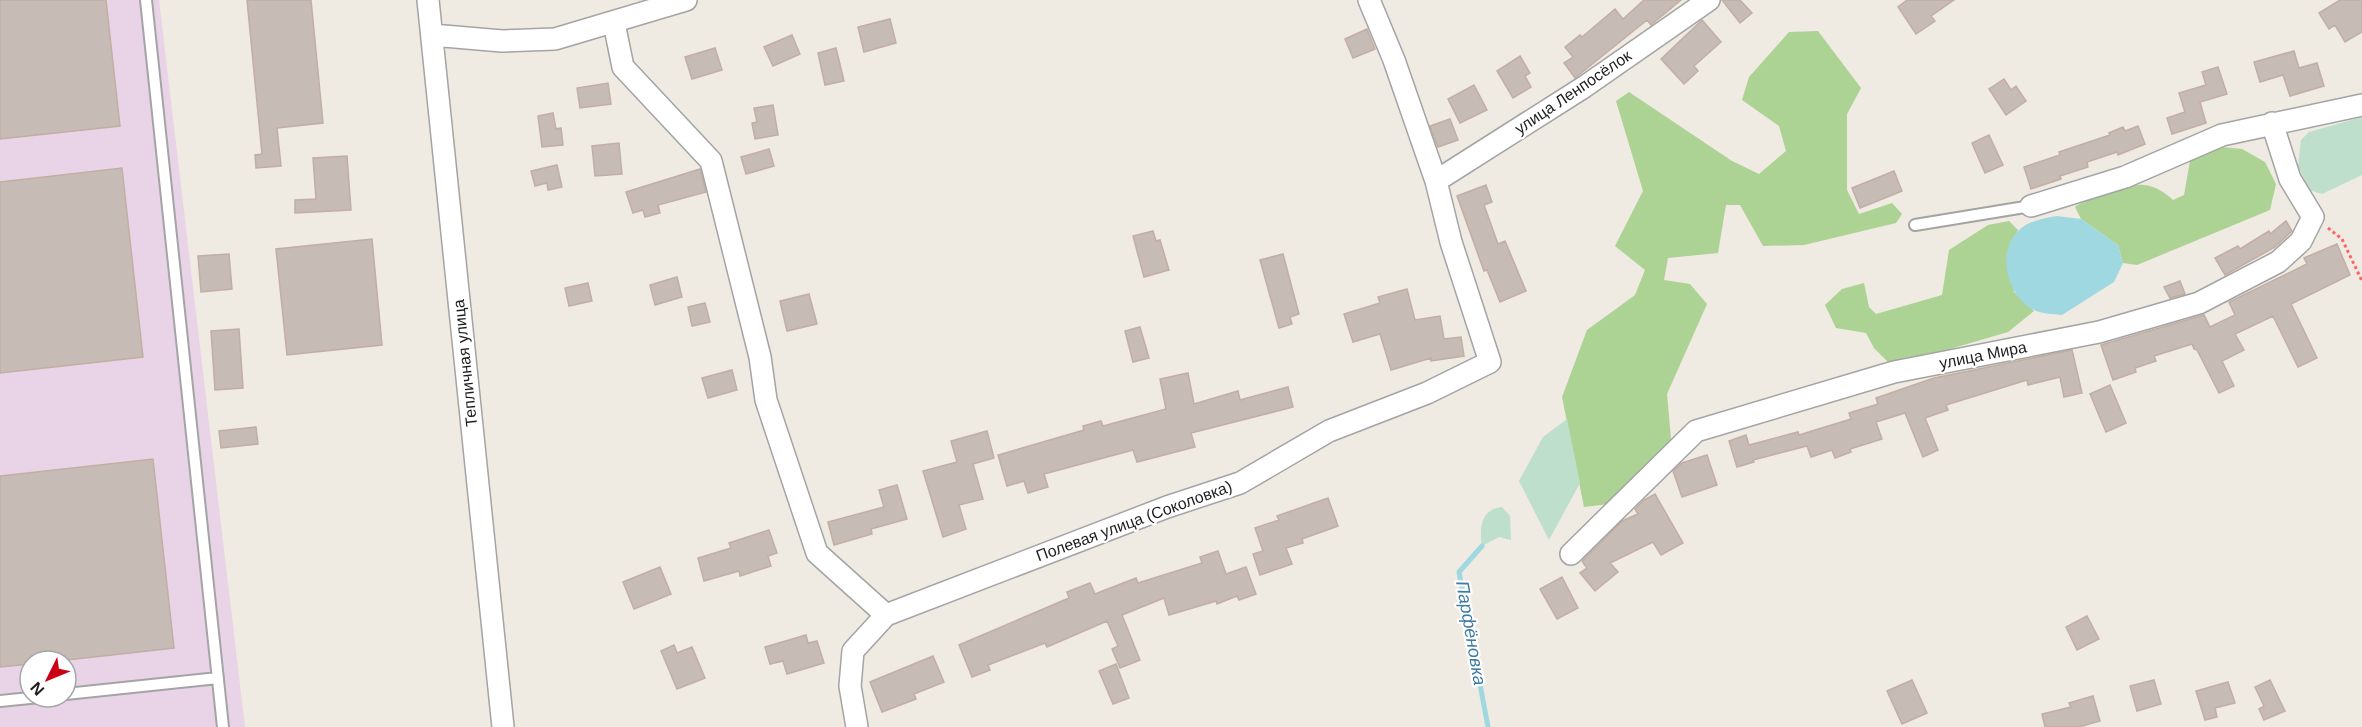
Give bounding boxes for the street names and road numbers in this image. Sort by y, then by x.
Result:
street label: улица Ленпосёлок [1512,46,1635,137]
street label: Тепличная улица [450,298,480,427]
street label: улица Мира [1938,338,2028,372]
street label: Полевая улица (Соколовка) [1034,478,1234,564]

